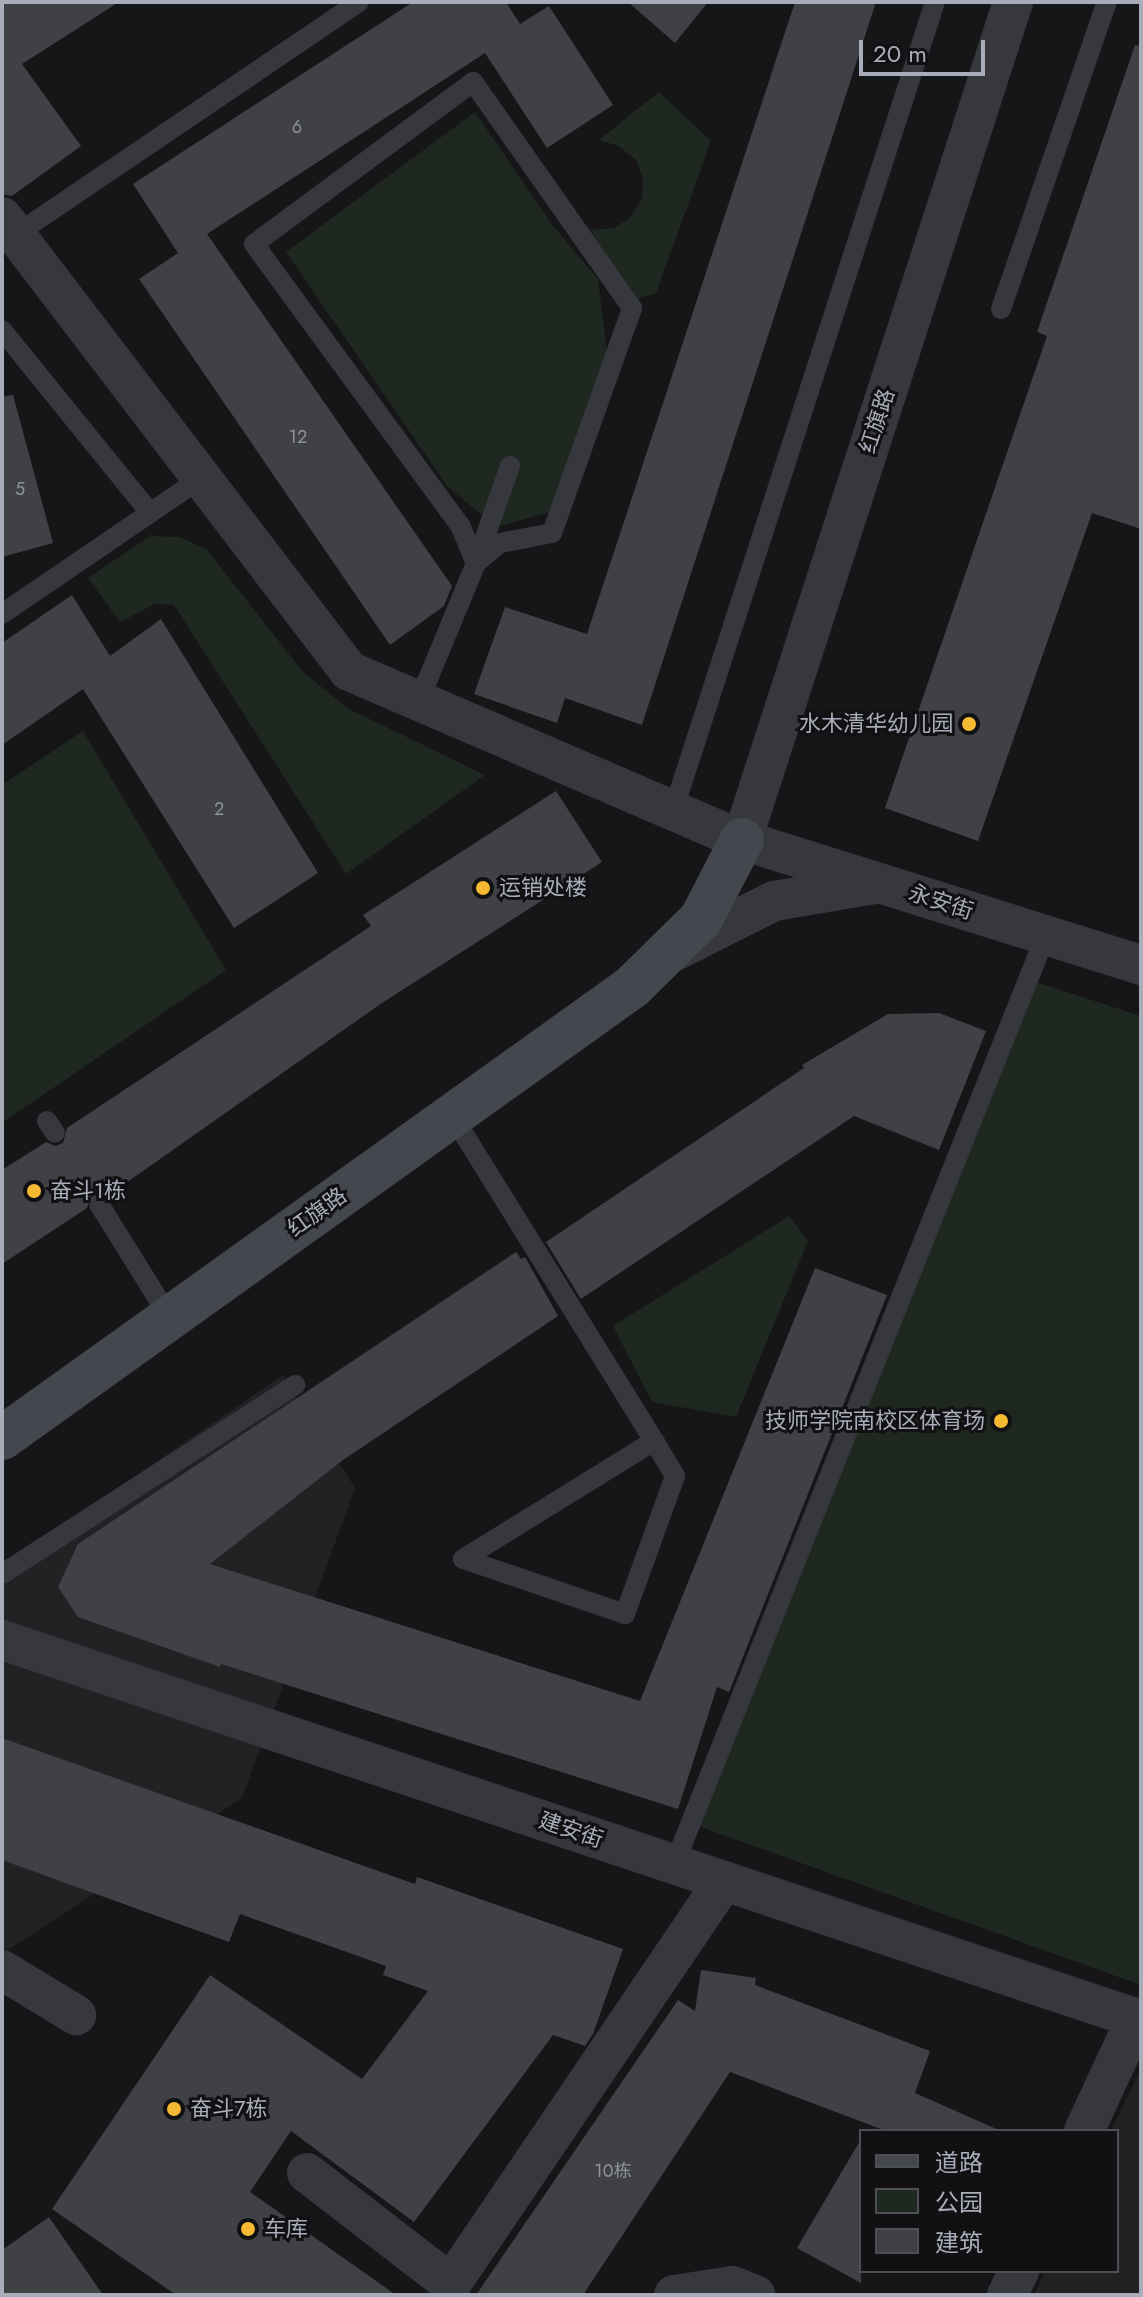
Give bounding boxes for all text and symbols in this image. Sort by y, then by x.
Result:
scale bar [863,24,989,74]
text: 20 m [873,36,927,71]
house number: 6 [292,116,302,138]
street label: 红旗路 [854,386,900,456]
house number: 12 [289,426,307,448]
house number: 5 [15,478,25,500]
place label: 水木清华幼儿园 [799,711,953,737]
marker: 水木清华幼儿园 [960,715,978,733]
house number: 2 [214,798,224,820]
place label: 运销处楼 [499,875,587,901]
marker: 运销处楼 [474,879,492,897]
street label: 永安街 [906,879,976,925]
place label: 奋斗1栋 [50,1178,126,1204]
marker: 奋斗1栋 [25,1182,43,1200]
street label: 红旗路 [283,1182,351,1242]
place label: 技师学院南校区体育场 [765,1408,985,1434]
marker: 技师学院南校区体育场 [992,1412,1010,1430]
street label: 建安街 [536,1807,606,1853]
place label: 奋斗7栋 [190,2096,268,2122]
marker: 奋斗7栋 [165,2100,183,2118]
legend [859,2129,1119,2273]
text: 道路 [935,2145,983,2180]
house number: 10栋 [595,2160,631,2182]
text: 公园 [935,2185,983,2220]
place label: 车库 [264,2216,308,2242]
marker: 车库 [239,2220,257,2238]
text: 建筑 [935,2225,983,2260]

